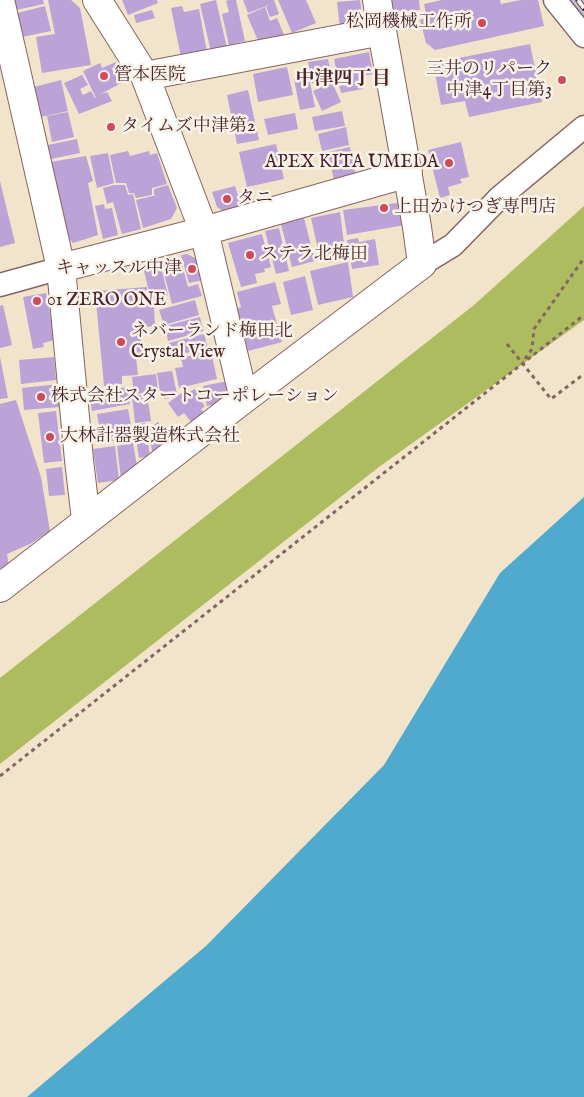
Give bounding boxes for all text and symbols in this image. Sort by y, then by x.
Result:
place label: 松岡機械工作所 [346,12,472,34]
marker: 松岡機械工作所 [476,17,488,29]
place label: 三井のリパーク 中津4丁目第3 [426,59,552,102]
place label: 管本医院 [114,65,186,87]
district label: 中津四丁目 [296,69,390,91]
marker: 管本医院 [98,70,110,82]
marker: 三井のリパーク 中津4丁目第3 [556,74,568,86]
place label: タイムズ中津第2 [121,116,255,138]
marker: タイムズ中津第2 [105,121,117,133]
place label: APEX KITA UMEDA [265,152,439,174]
marker: APEX KITA UMEDA [443,157,455,169]
place label: タニ [237,188,273,210]
marker: タニ [221,193,233,205]
place label: 上田かけつぎ専門店 [394,197,556,219]
marker: 上田かけつぎ専門店 [378,202,390,214]
place label: ステラ北梅田 [260,244,368,266]
marker: ステラ北梅田 [244,249,256,261]
place label: キャッスル中津 [56,258,182,280]
marker: キャッスル中津 [186,263,198,275]
place label: 01 ZERO ONE [47,290,166,312]
marker: 01 ZERO ONE [31,295,43,307]
place label: ネバーランド梅田北 Crystal View [131,321,293,364]
marker: ネバーランド梅田北 Crystal View [115,336,127,348]
place label: 株式会社スタートコーポレーション [51,386,339,408]
marker: 株式会社スタートコーポレーション [35,391,47,403]
place label: 大林計器製造株式会社 [60,426,240,448]
marker: 大林計器製造株式会社 [44,431,56,443]

